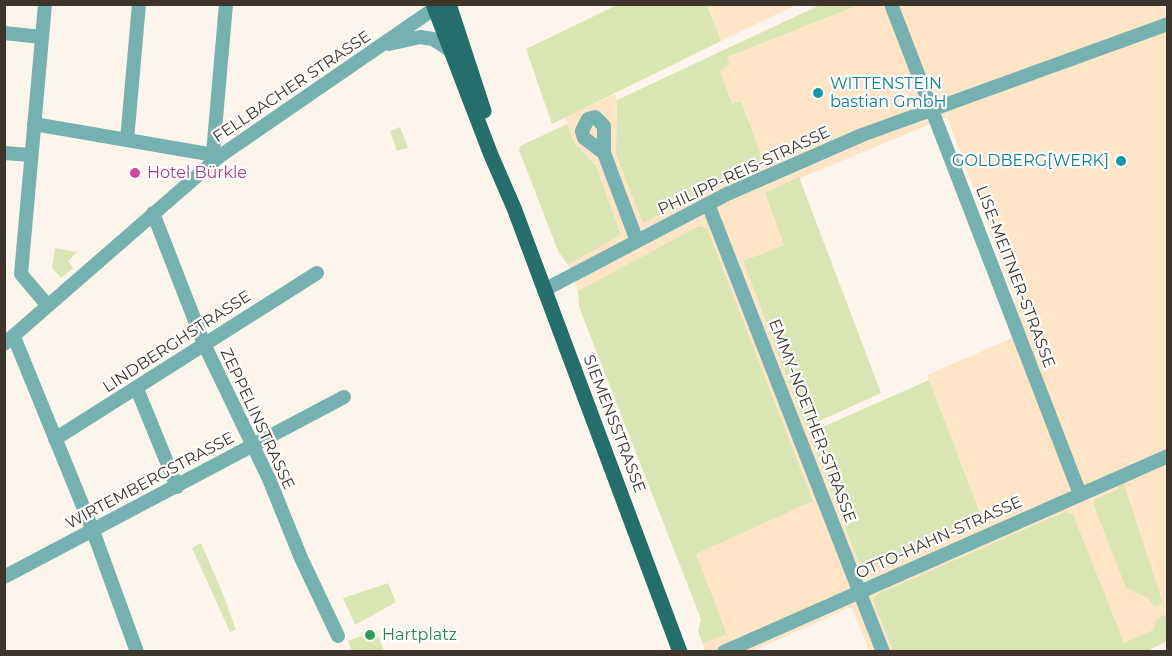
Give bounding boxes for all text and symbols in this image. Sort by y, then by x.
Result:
street label: FELLBACHER STRASSE [209,27,375,147]
place label: WITTENSTEIN bastian GmbH [830,74,946,112]
marker: WITTENSTEIN bastian GmbH [811,86,825,100]
street label: PHILIPP-REIS-STRASSE [655,123,833,219]
place label: GOLDBERG[WERK] [952,151,1109,171]
marker: GOLDBERG[WERK] [1114,154,1128,168]
place label: Hotel Bürkle [147,163,247,183]
marker: Hotel Bürkle [128,166,142,180]
street label: LISE-MEITNER-STRASSE [971,183,1059,371]
street label: LINDBERGHSTRASSE [99,287,255,397]
street label: EMMY-NOETHER-STRASSE [764,316,860,526]
street label: ZEPPELINSTRASSE [216,345,298,493]
street label: SIEMENSSTRASSE [579,352,649,496]
street label: WIRTEMBERGSTRASSE [63,428,237,534]
street label: OTTO-HAHN-STRASSE [853,493,1025,583]
place label: Hartplatz [382,625,457,645]
marker: Hartplatz [363,628,377,642]

